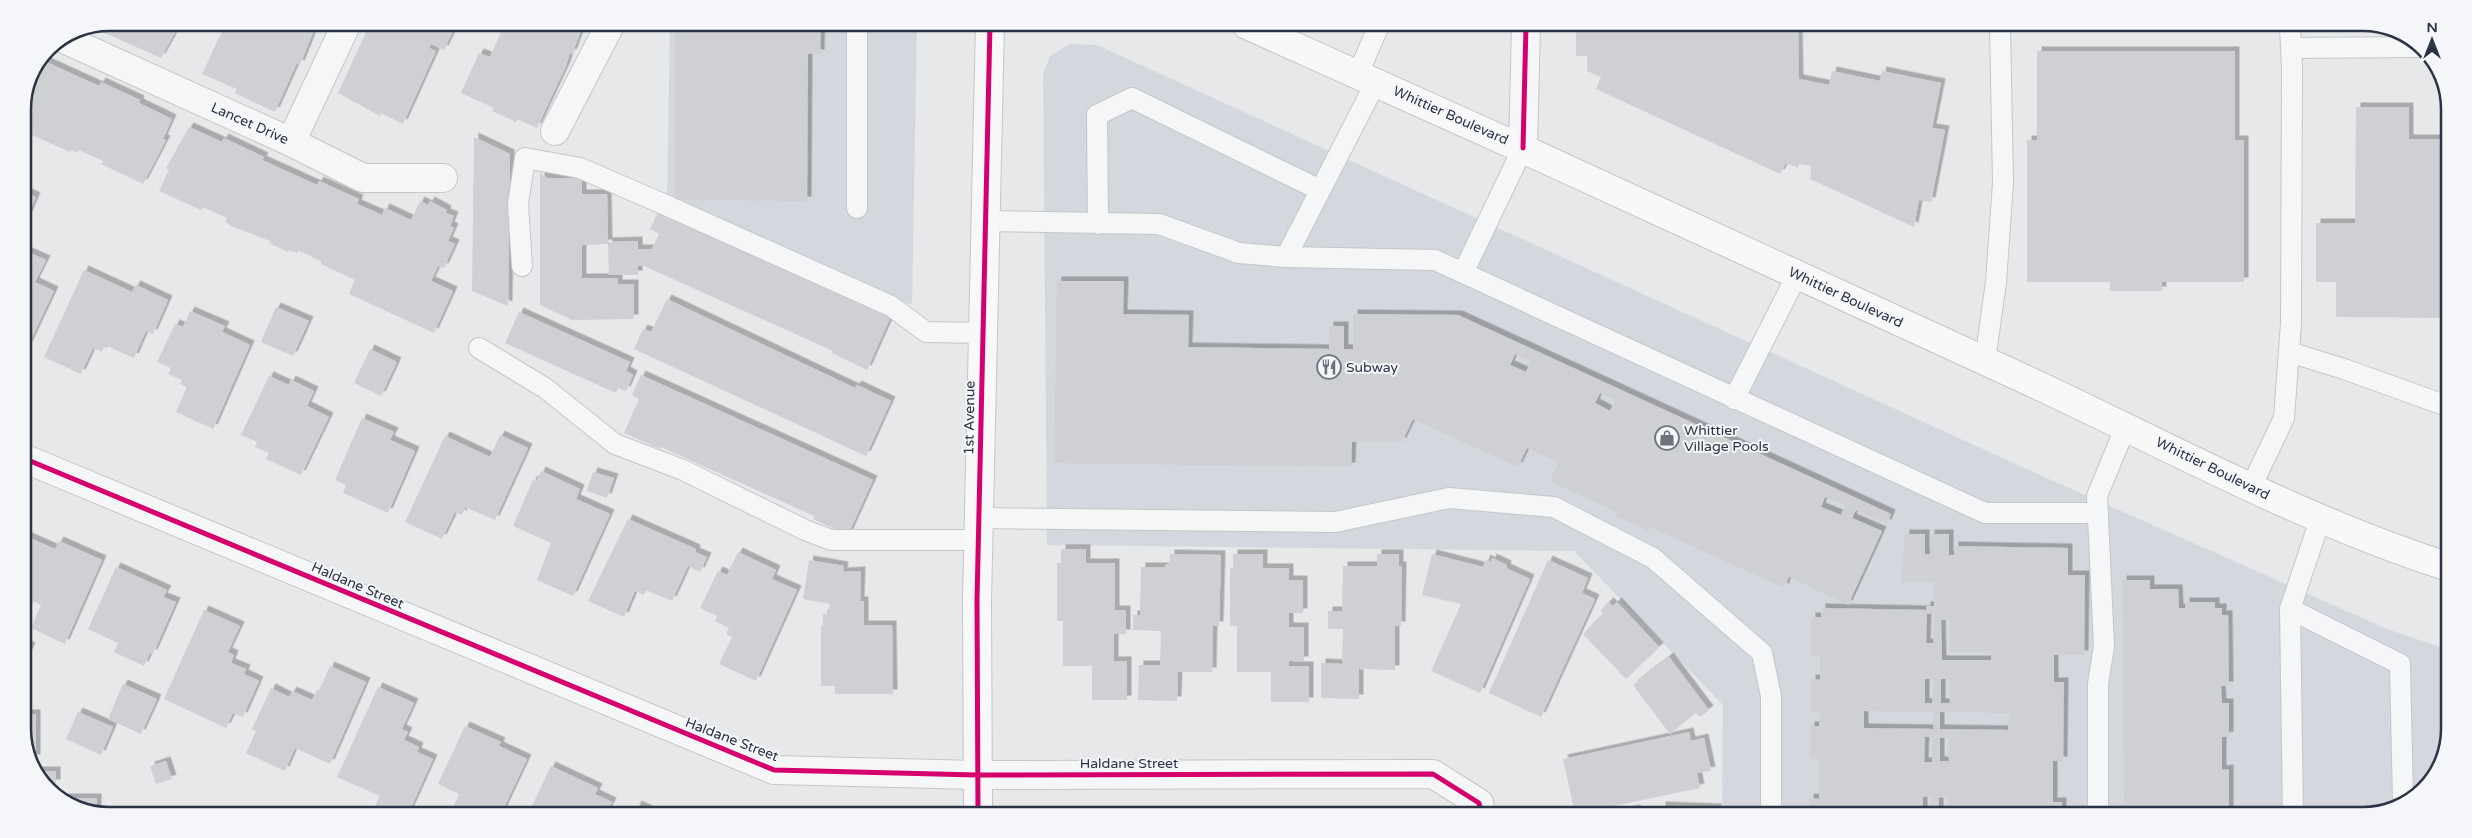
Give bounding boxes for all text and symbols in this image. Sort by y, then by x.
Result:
north arrow [2407,15,2457,65]
text: N [2426,19,2438,36]
street label: Whittier Boulevard [1390,82,1511,149]
street label: Lancet Drive [208,99,291,148]
street label: Whittier Boulevard [1786,263,1906,331]
restaurant icon: Subway [1316,354,1342,380]
place label: Subway [1346,359,1399,376]
street label: 1st Avenue [960,381,979,455]
place label: Whittier Village Pools [1684,422,1769,455]
shop icon: Whittier Village Pools [1654,425,1680,451]
street label: Whittier Boulevard [2153,434,2272,503]
street label: Haldane Street [309,558,407,613]
street label: Haldane Street [683,714,782,765]
street label: Haldane Street [1080,755,1179,772]

